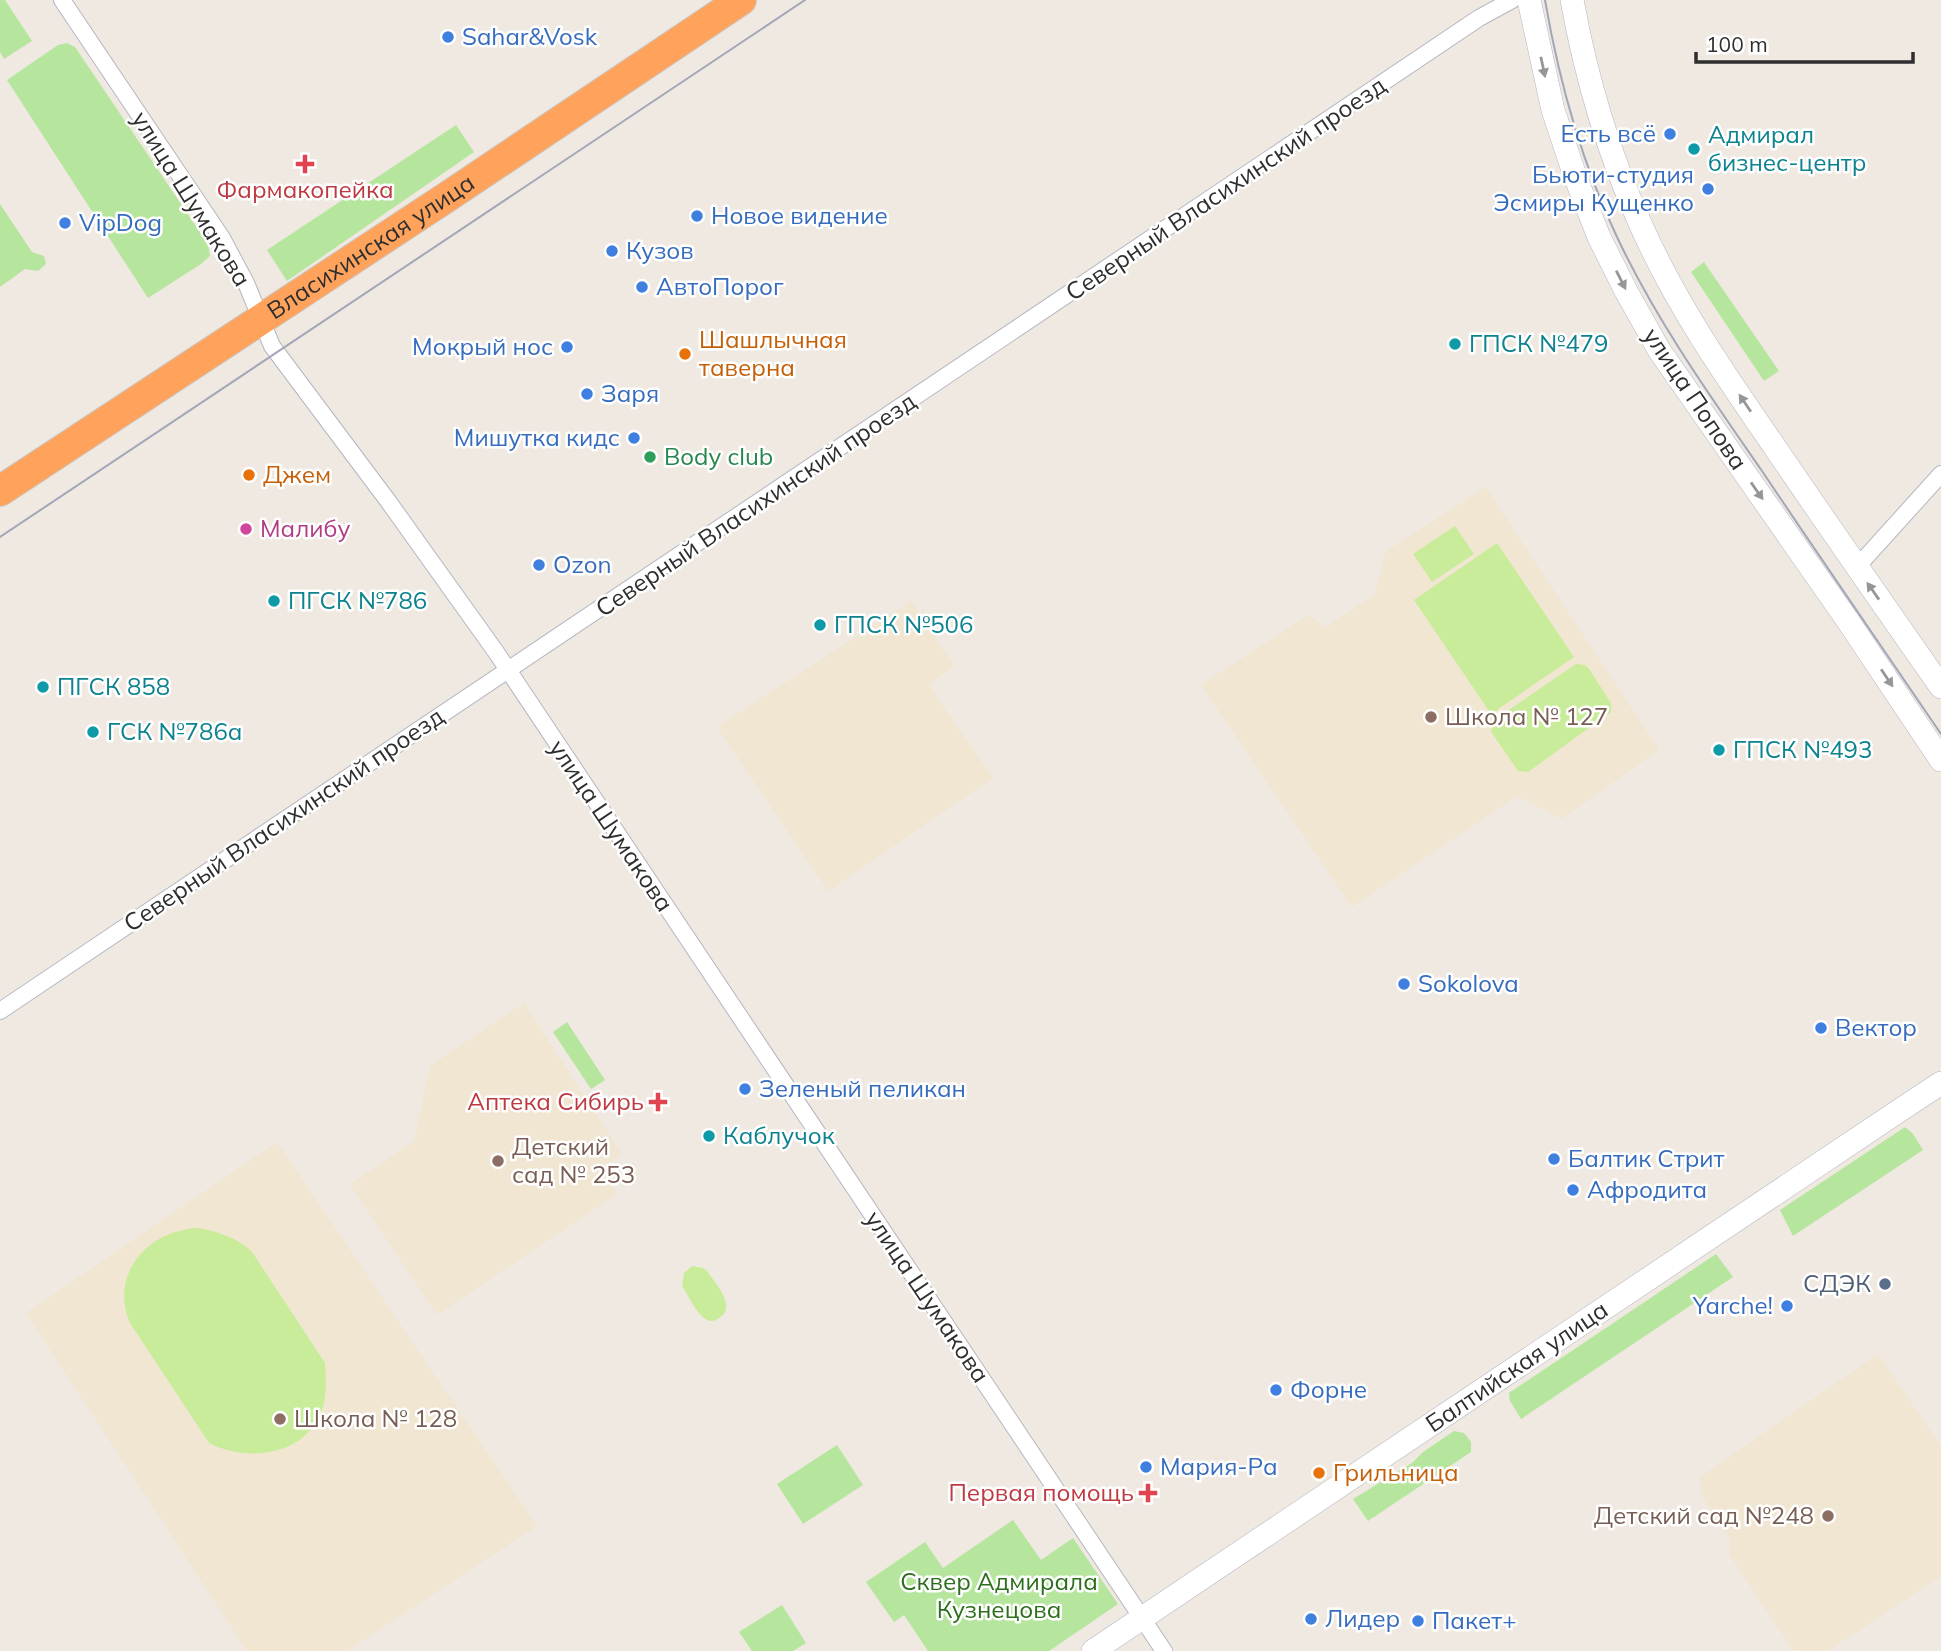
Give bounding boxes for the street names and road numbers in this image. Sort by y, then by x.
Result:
street label: Северный Власихинский проезд [1060,70,1391,307]
street label: улица Шумакова [126,105,258,292]
street label: Власихинская улица [261,167,480,325]
street label: улица Попова [1637,322,1754,475]
street label: Северный Власихинский проезд [590,386,921,623]
street label: Северный Власихинский проезд [118,701,449,938]
street label: улица Шумакова [543,734,680,917]
street label: улица Шумакова [859,1205,996,1388]
street label: Балтийская улица [1420,1294,1613,1438]

